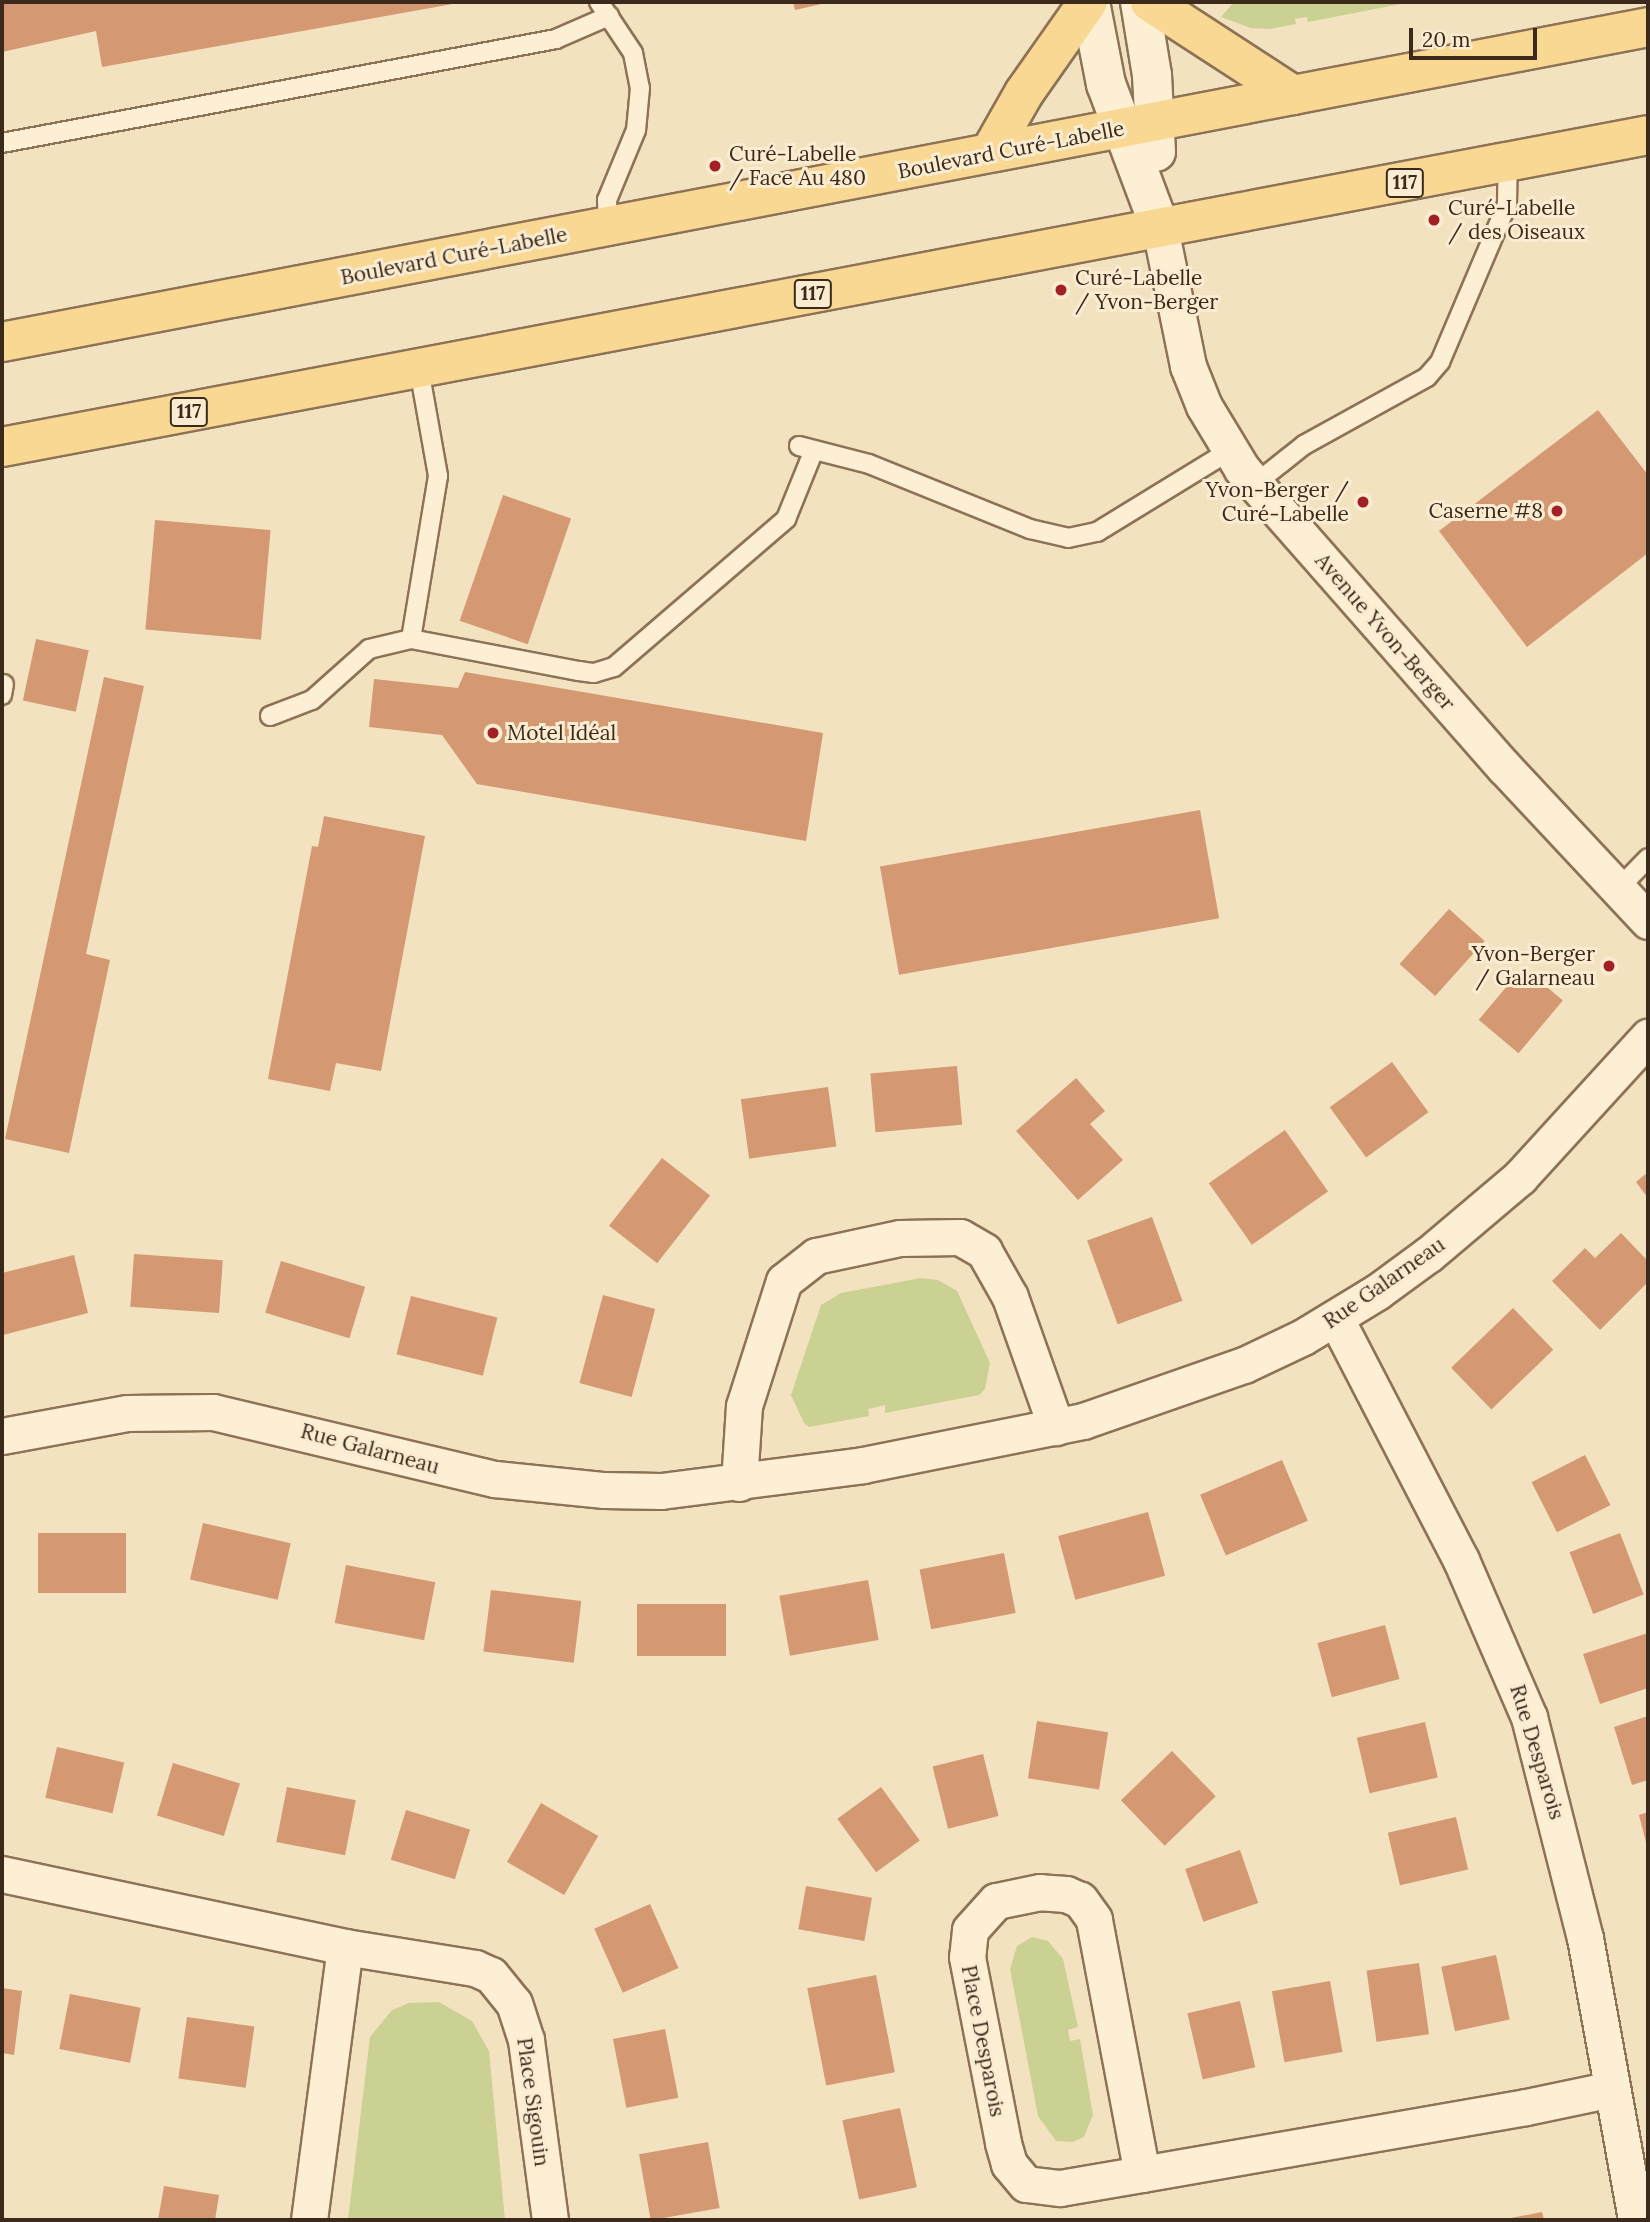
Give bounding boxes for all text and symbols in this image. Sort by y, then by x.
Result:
scale bar [1412,14,1540,58]
text: 20 m [1422,26,1471,53]
street label: Boulevard Curé-Labelle [895,116,1127,184]
place label: Curé-Labelle / Face Au 480 [729,141,866,191]
marker: Curé-Labelle / Face Au 480 [707,158,723,174]
road number: 117 [1386,168,1424,198]
place label: Curé-Labelle / des Oiseaux [1448,195,1585,245]
marker: Curé-Labelle / des Oiseaux [1426,212,1442,228]
street label: Boulevard Curé-Labelle [338,222,570,290]
place label: Curé-Labelle / Yvon-Berger [1075,265,1218,315]
road number: 117 [794,278,832,310]
marker: Curé-Labelle / Yvon-Berger [1053,282,1069,298]
road number: 117 [170,396,208,428]
place label: Yvon-Berger / Curé-Labelle [1206,477,1349,527]
marker: Yvon-Berger / Curé-Labelle [1355,494,1371,510]
place label: Caserne #8 [1428,498,1543,524]
marker: Caserne #8 [1549,503,1565,519]
street label: Avenue Yvon-Berger [1310,548,1460,716]
place label: Motel Idéal [507,720,616,746]
marker: Motel Idéal [485,725,501,741]
place label: Yvon-Berger / Galarneau [1472,941,1595,991]
marker: Yvon-Berger / Galarneau [1601,958,1617,974]
street label: Rue Galarneau [1318,1232,1450,1334]
street label: Rue Galarneau [298,1418,442,1480]
street label: Rue Desparois [1505,1682,1569,1822]
street label: Place Desparois [956,1963,1010,2119]
street label: Place Sigouin [511,2036,555,2168]

